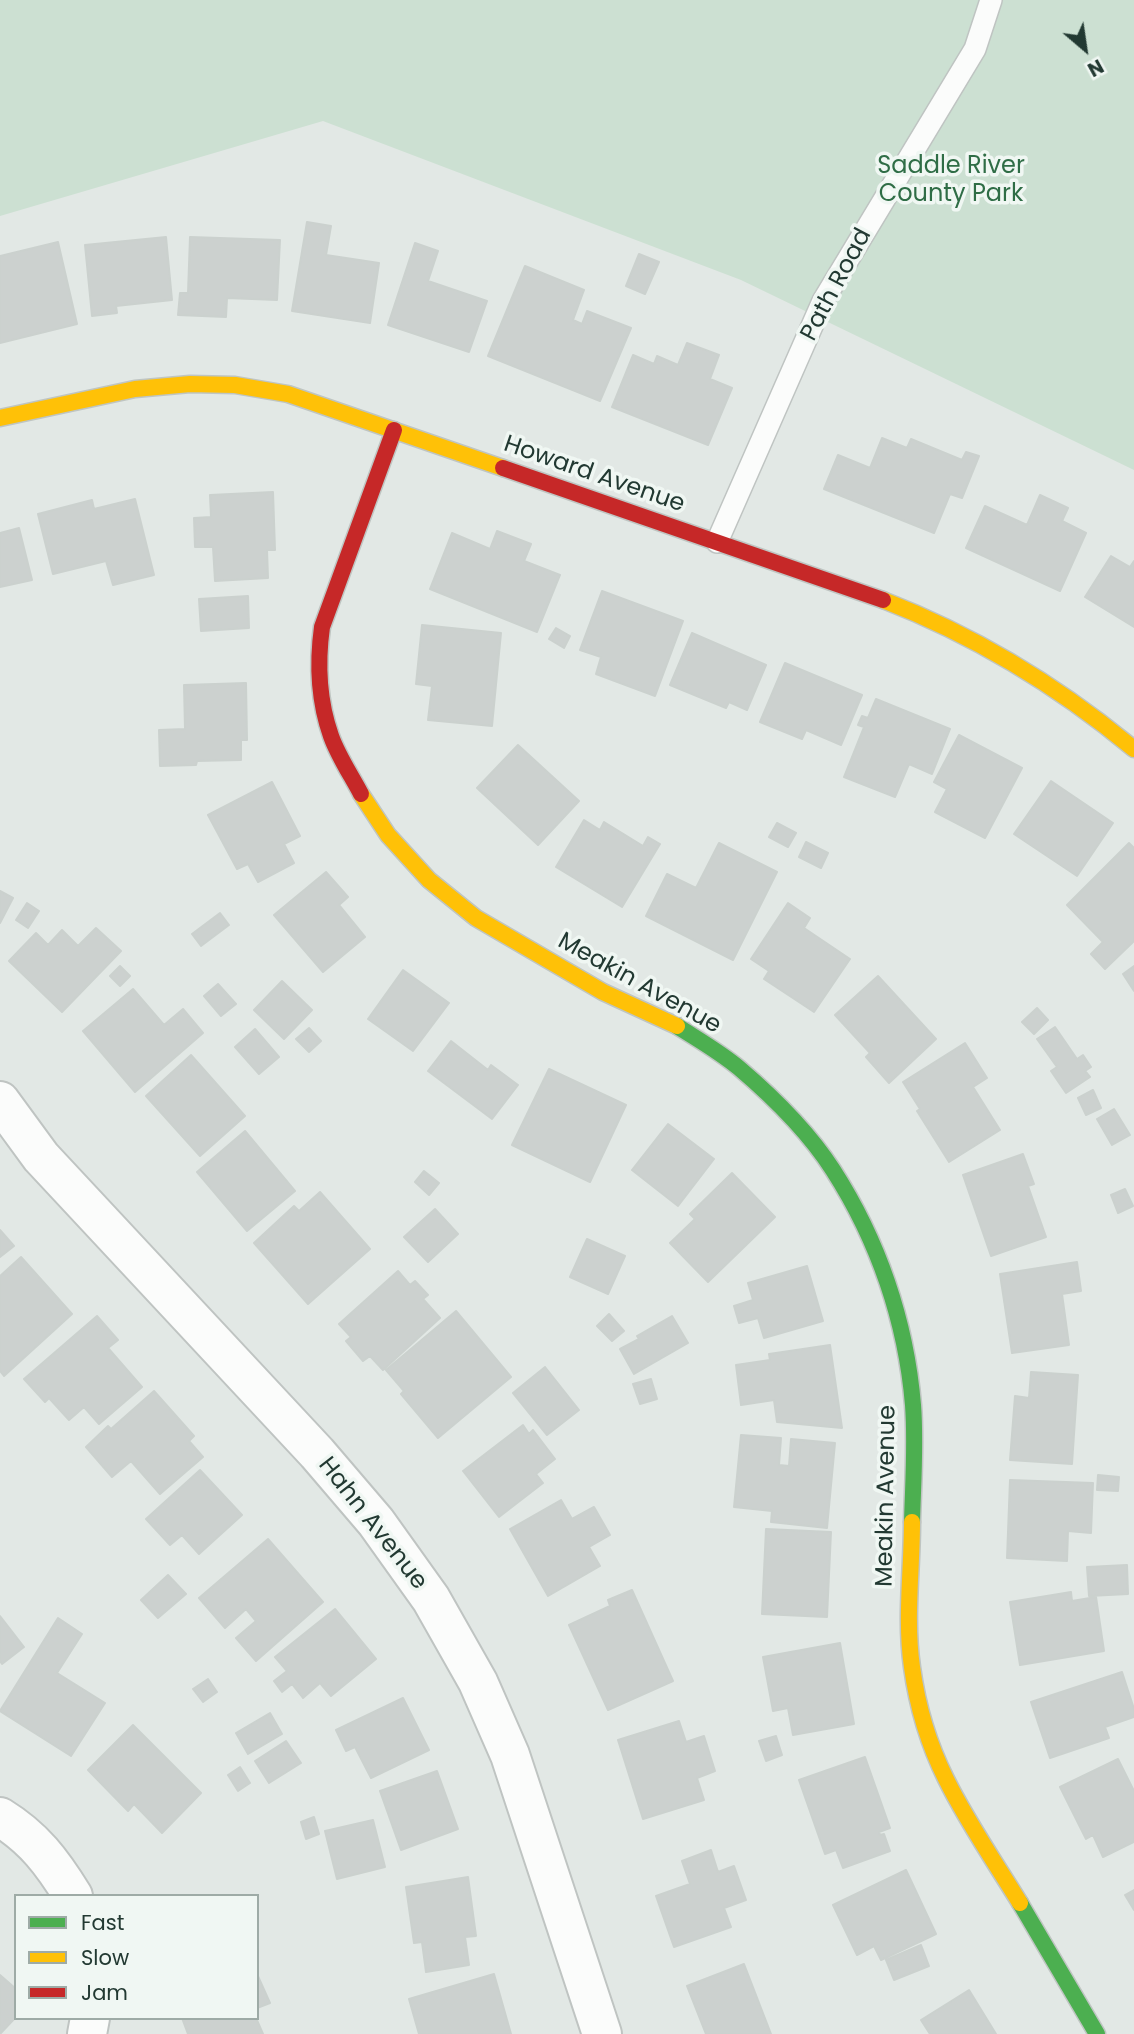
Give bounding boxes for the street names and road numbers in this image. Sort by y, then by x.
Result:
street label: Path Road [795,224,879,346]
street label: Howard Avenue [500,431,688,519]
street label: Meakin Avenue [552,927,726,1041]
street label: Meakin Avenue [871,1405,903,1587]
street label: Hahn Avenue [311,1452,433,1596]

